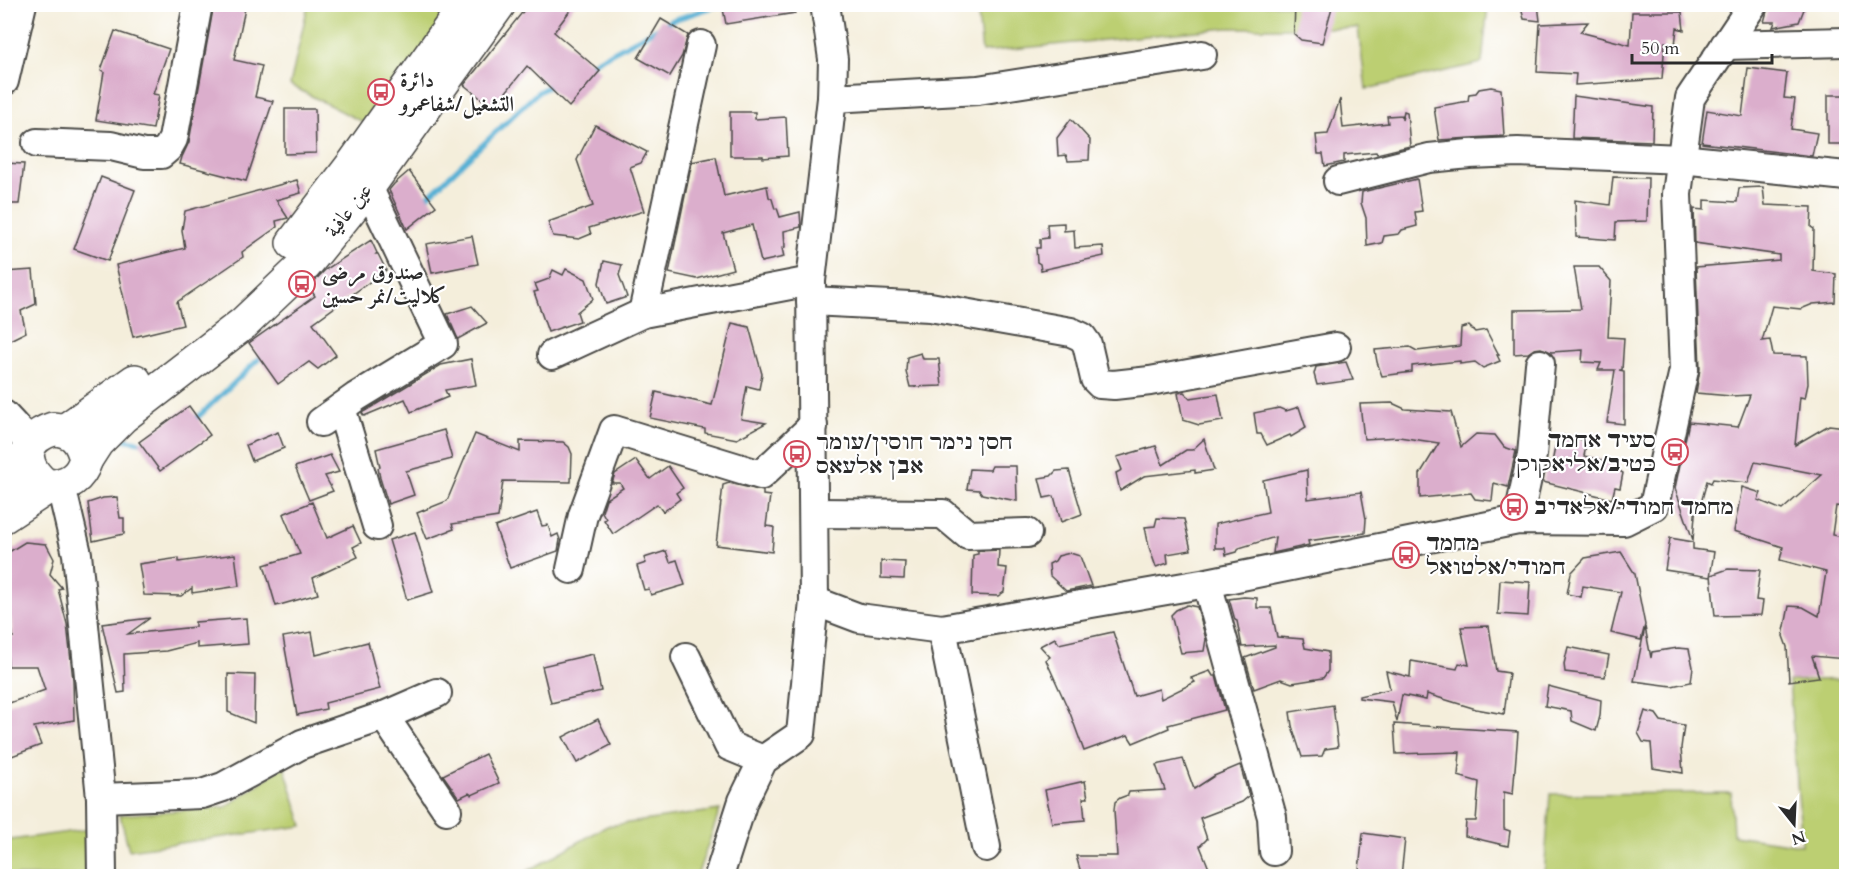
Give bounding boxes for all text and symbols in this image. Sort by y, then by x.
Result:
scale bar [1632,27,1772,65]
text: 50 m [1641,36,1680,61]
place label: دائرة التشغيل/شفاعمرو [398,66,514,119]
bus stop icon: دائرة التشغيل/شفاعمرو [366,77,396,107]
street label: عين عافية [318,177,379,244]
place label: صندوق مرضى كلاليت/نمر حسين [322,258,447,311]
bus stop icon: صندوق مرضى كلاليت/نمر حسين [287,269,317,299]
place label: סעיד אחמד כטיב/אליאקוק [1517,426,1656,479]
place label: חסן נימר חוסין/עומר אבן אלעאס [816,428,1013,481]
bus stop icon: סעיד אחמד כטיב/אליאקוק [1660,437,1690,467]
bus stop icon: חסן נימר חוסין/עומר אבן אלעאס [782,439,812,469]
bus stop icon: מחמד חמודי/אלאדיב [1499,492,1529,522]
place label: מחמד חמודי/אלאדיב [1534,493,1734,522]
place label: מחמד חמודי/אלטואל [1426,529,1566,582]
bus stop icon: מחמד חמודי/אלטואל [1391,540,1421,570]
north arrow [1764,794,1824,854]
text: N [1788,825,1808,850]

